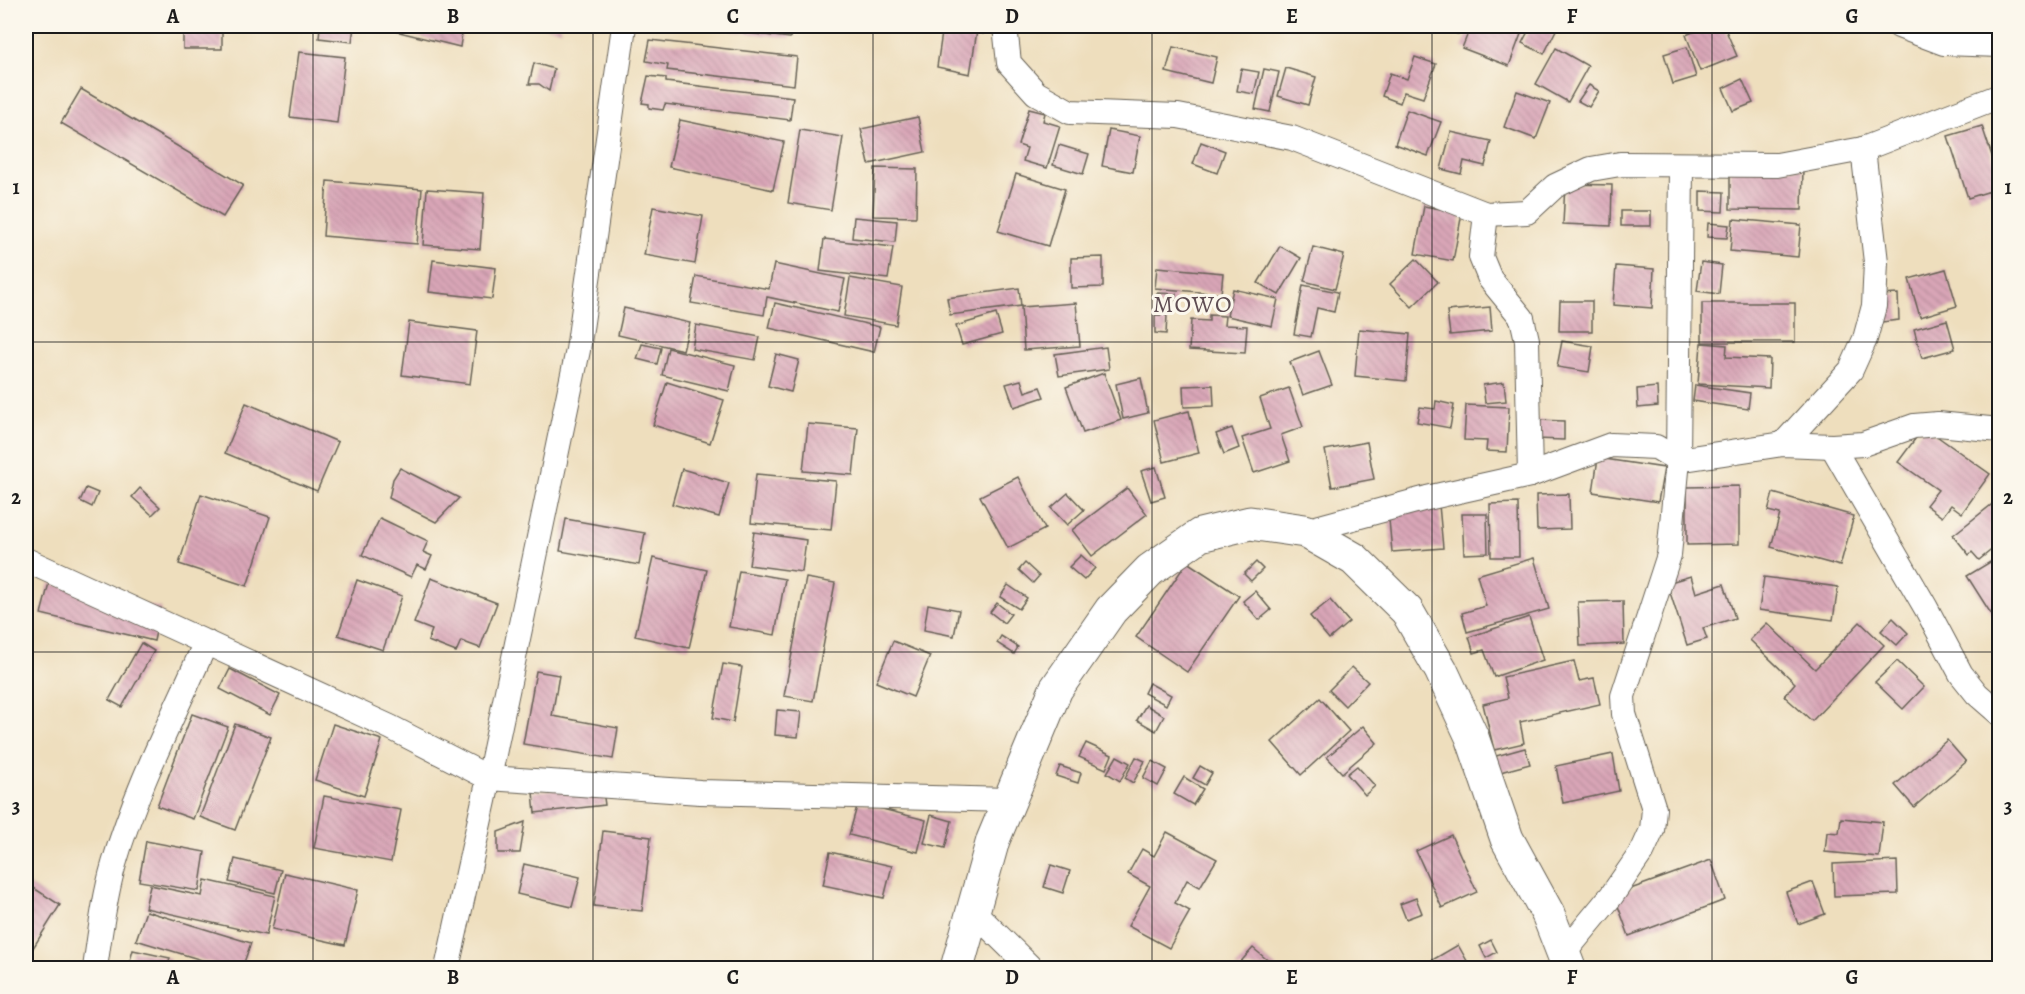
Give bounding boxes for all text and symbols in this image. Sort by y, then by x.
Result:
text: A [166,3,180,30]
text: B [447,3,459,30]
text: C [727,3,739,30]
text: D [1005,3,1019,30]
text: E [1286,3,1298,30]
text: F [1567,3,1578,30]
text: G [1845,3,1859,30]
text: 1 [12,174,20,201]
text: 1 [2004,174,2012,201]
district label: MOWO [1153,288,1233,320]
text: 2 [11,484,21,511]
text: 2 [2003,484,2013,511]
text: 3 [12,793,20,820]
text: 3 [2004,793,2012,820]
text: A [166,964,180,991]
text: B [447,964,459,991]
text: C [727,964,739,991]
text: D [1005,964,1019,991]
text: E [1286,964,1298,991]
text: F [1567,964,1578,991]
text: G [1845,964,1859,991]

